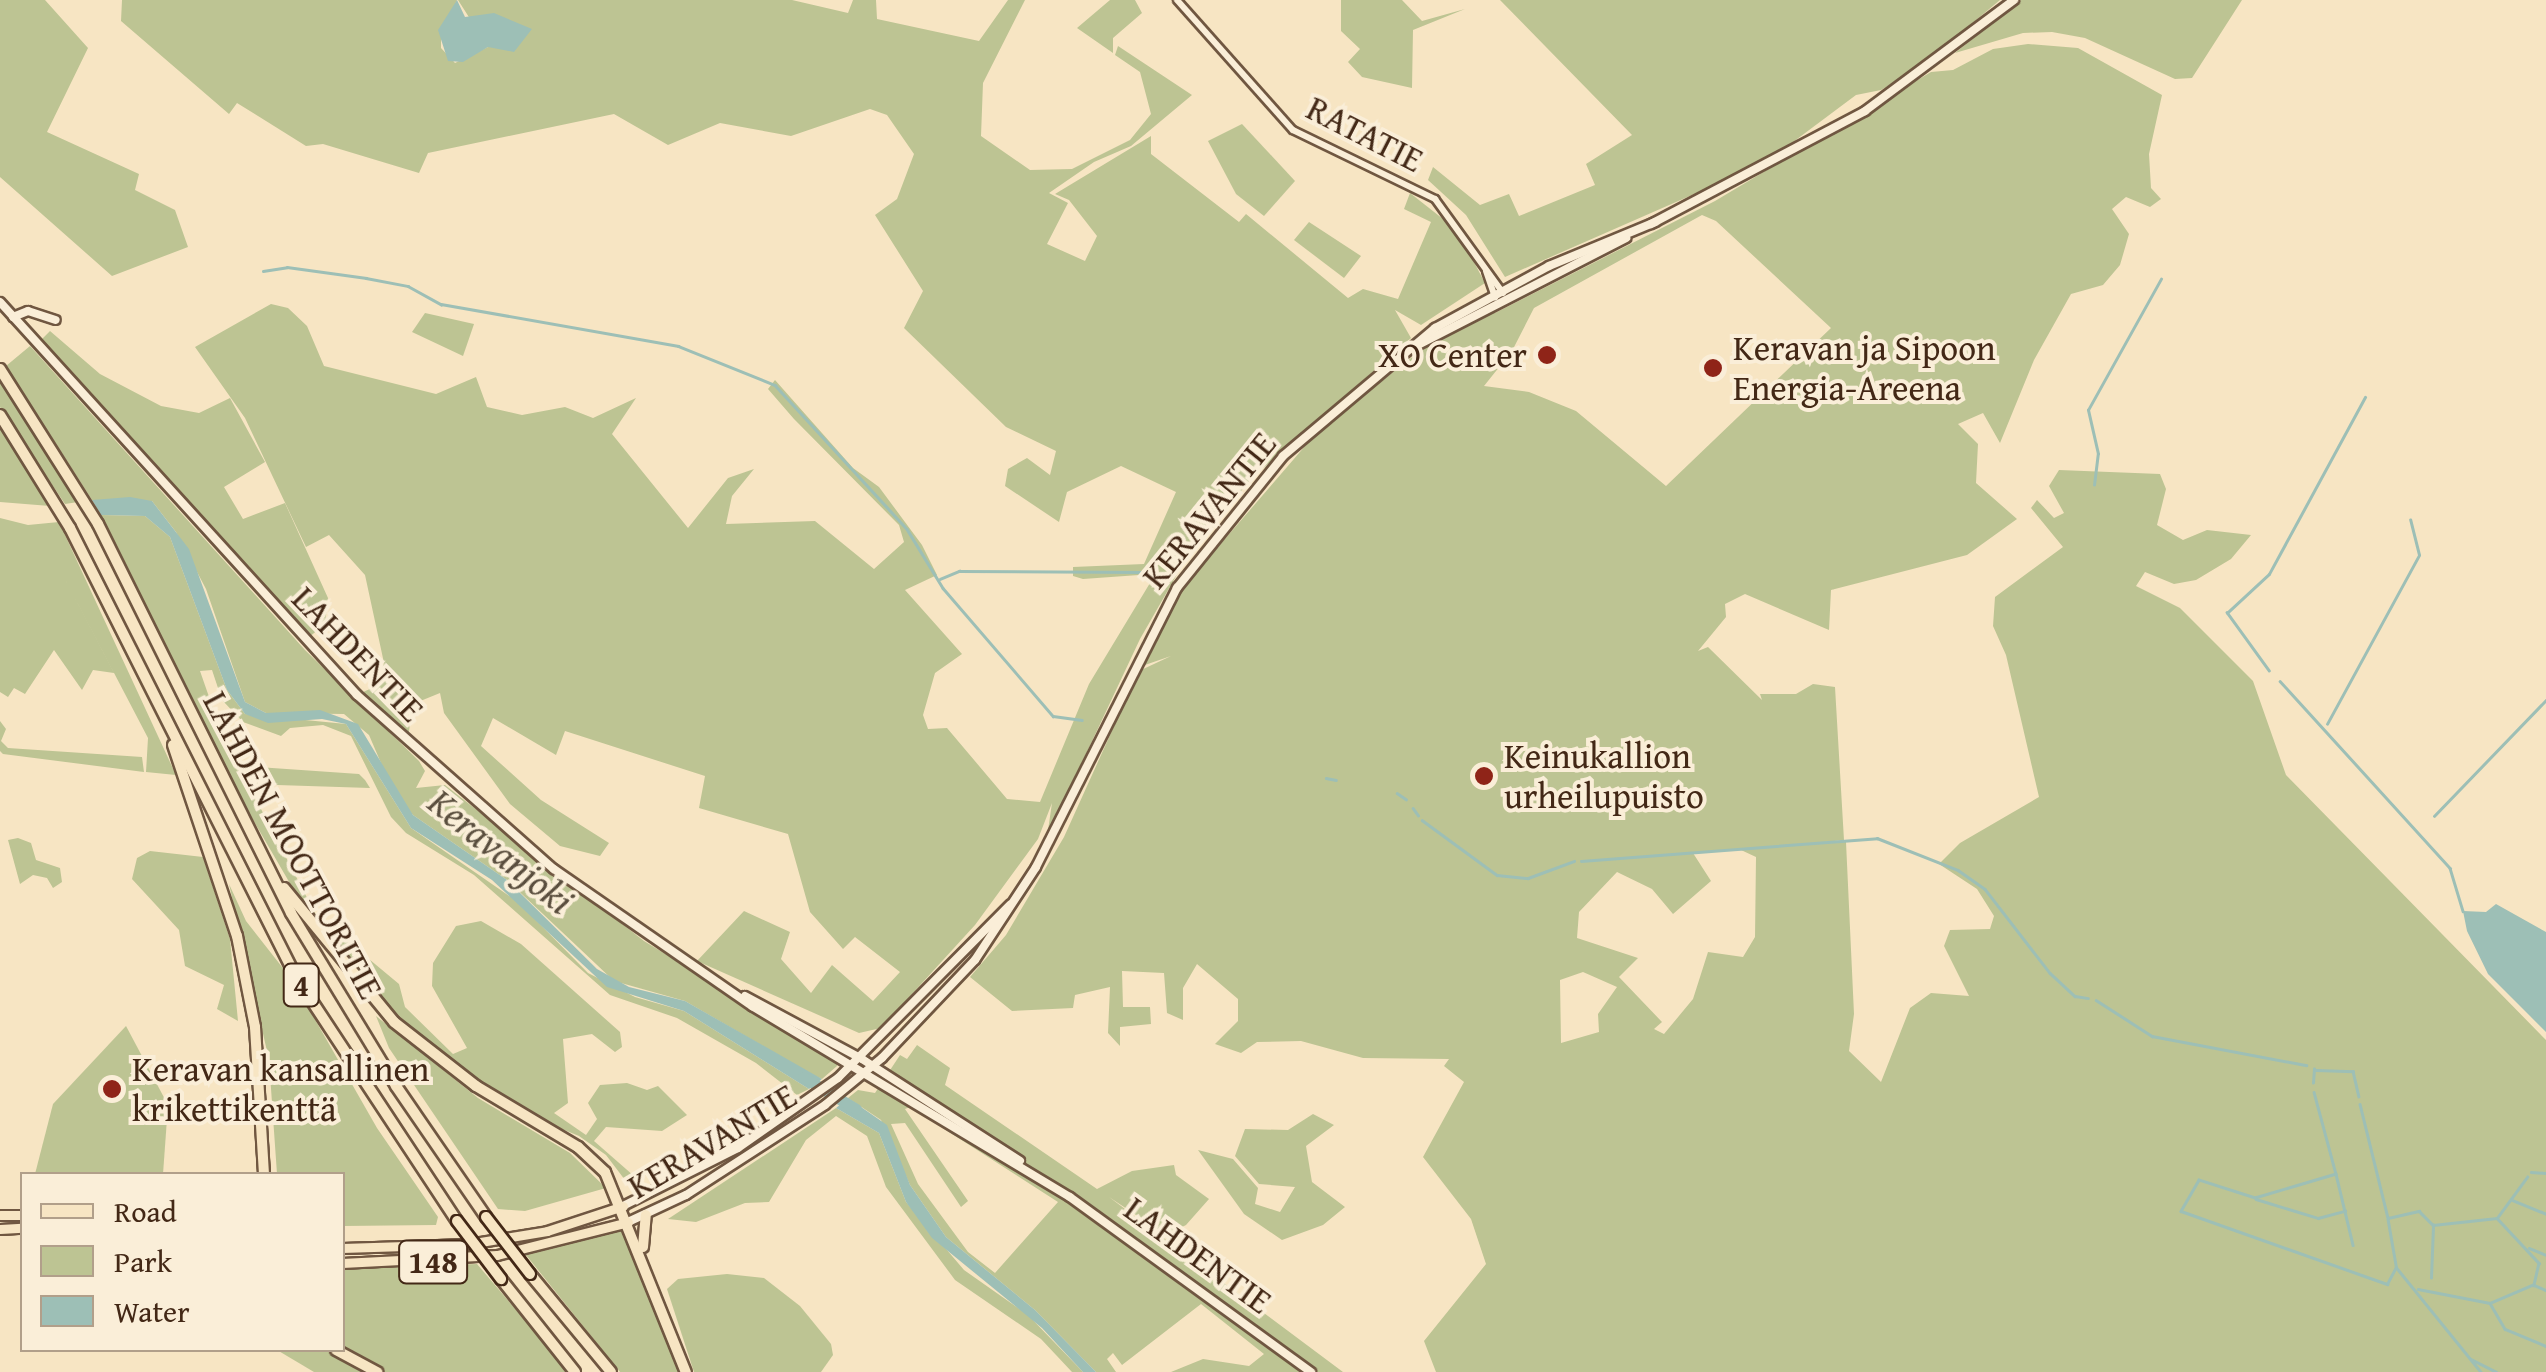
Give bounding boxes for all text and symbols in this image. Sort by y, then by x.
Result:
street label: RATATIE [1300,87,1430,181]
place label: Keravan ja Sipoon Energia-Areena [1733,327,1996,409]
place label: XO Center [1378,334,1527,376]
marker: XO Center [1536,344,1558,366]
marker: Keravan ja Sipoon Energia-Areena [1702,357,1724,379]
street label: KERAVANTIE [1133,423,1285,597]
street label: LAHDENTIE [283,578,433,730]
street label: LAHDEN MOOTTORITIE [194,684,392,1006]
place label: Keinukallion urheilupuisto [1504,735,1704,817]
marker: Keinukallion urheilupuisto [1473,765,1495,787]
water label: Keravanjoki [419,779,583,923]
road number: 4 [281,958,321,1012]
place label: Keravan kansallinen krikettikenttä [132,1048,429,1130]
street label: KERAVANTIE [620,1074,804,1208]
marker: Keravan kansallinen krikettikenttä [101,1078,123,1100]
legend [20,1172,345,1352]
street label: LAHDENTIE [1116,1188,1280,1322]
text: Road [114,1189,177,1233]
road number: 148 [398,1235,468,1289]
text: Park [114,1239,172,1283]
text: Water [114,1289,190,1333]

